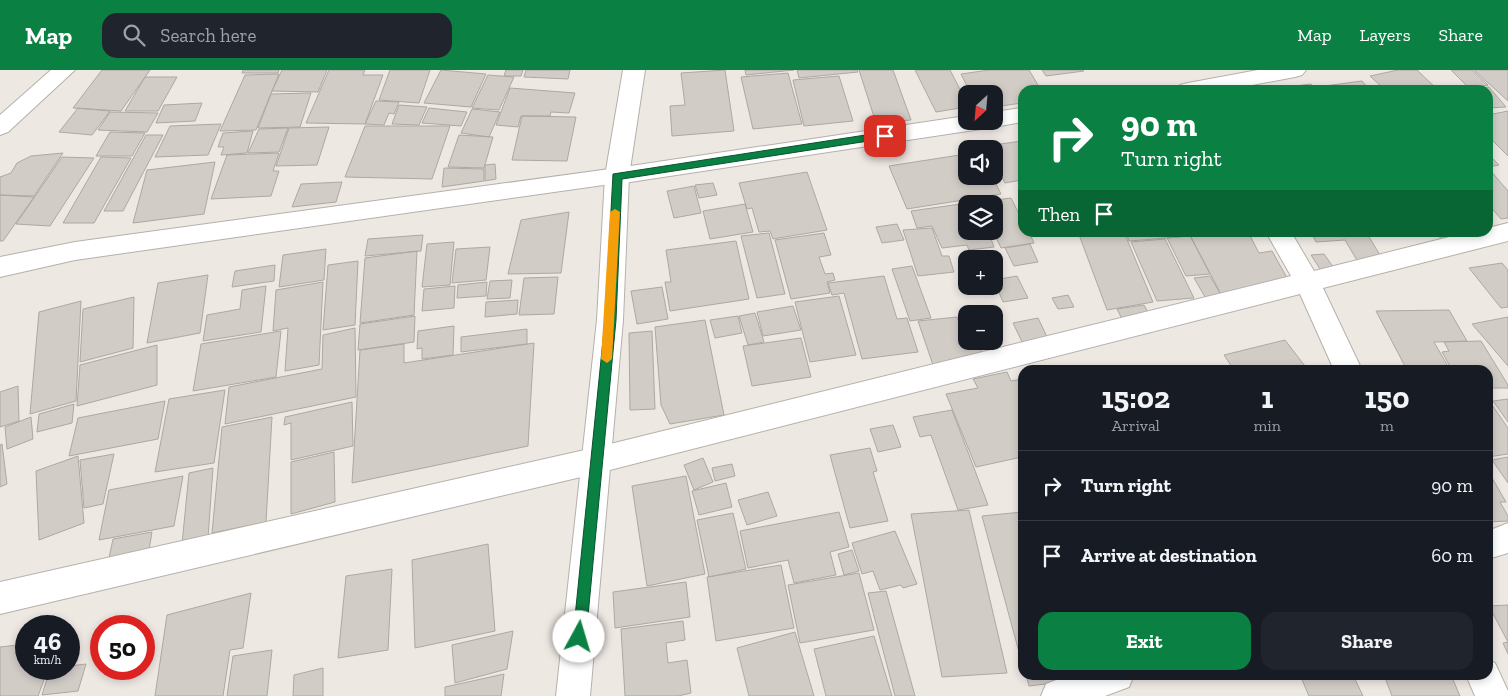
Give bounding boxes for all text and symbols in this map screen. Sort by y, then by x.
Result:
search box [102,13,452,58]
text: Map [25,21,72,50]
icon: search [120,21,148,49]
text: Search here [160,24,257,47]
text: Map [1297,24,1332,46]
text: Layers [1360,24,1411,46]
text: Share [1439,24,1483,46]
north arrow [958,85,1002,130]
map controls [958,85,1003,350]
text: 90 m [1121,103,1197,145]
icon: right [1038,105,1103,170]
pin [864,115,906,157]
icon: arrive [871,122,899,150]
button: sound [958,140,1003,185]
text: Turn right [1121,145,1222,172]
button: layers [958,195,1003,240]
icon: arrive [1090,200,1118,228]
text: Then [1038,203,1080,226]
button: + [958,250,1003,295]
button: − [958,305,1003,350]
text: 15:02 [1101,380,1170,416]
text: 1 [1261,380,1273,416]
text: 150 [1364,380,1410,416]
text: Arrival [1112,416,1160,435]
text: min [1254,416,1281,435]
text: m [1380,416,1394,435]
icon: right [1038,472,1066,500]
text: Turn right [1081,474,1171,497]
text: 90 m [1431,474,1473,497]
icon: arrive [1038,542,1066,570]
text: Arrive at destination [1081,544,1257,567]
text: 60 m [1431,544,1473,567]
position arrow [552,610,604,662]
button: Exit [1038,612,1251,670]
button: Share [1261,612,1473,670]
speed limit sign: 50 [90,615,155,680]
text: 46 [34,626,61,656]
text: km/h [34,653,61,667]

